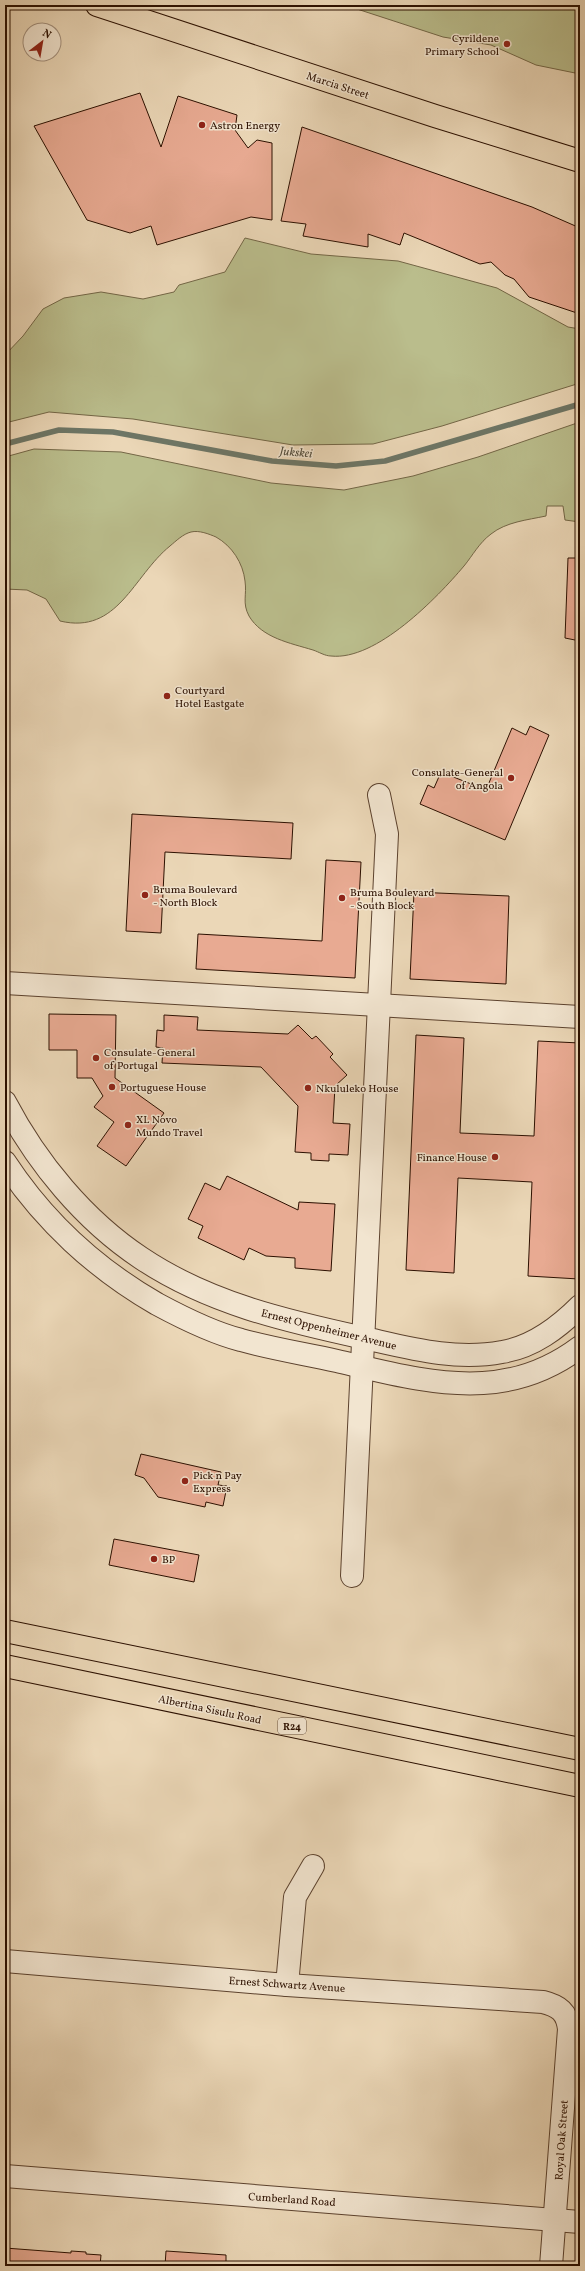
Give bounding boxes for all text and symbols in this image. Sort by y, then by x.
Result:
north arrow [22,22,62,62]
text: N [39,26,54,43]
place label: Cyrildene Primary School [425,32,499,60]
marker: Cyrildene Primary School [502,39,512,49]
street label: Marcia Street [304,69,371,104]
place label: Astron Energy [210,119,280,134]
marker: Astron Energy [197,120,207,130]
water label: Jukskei [278,444,314,462]
place label: Courtyard Hotel Eastgate [175,684,244,712]
marker: Courtyard Hotel Eastgate [162,691,172,701]
place label: Consulate-General of Angola [412,766,504,794]
marker: Consulate-General of Angola [506,773,516,783]
place label: Bruma Boulevard - North Block [153,883,237,911]
place label: Bruma Boulevard - South Block [350,886,434,914]
marker: Bruma Boulevard - North Block [140,890,150,900]
marker: Bruma Boulevard - South Block [337,893,347,903]
place label: Consulate-General of Portugal [104,1046,195,1074]
marker: Consulate-General of Portugal [91,1053,101,1063]
place label: Portuguese House [120,1081,206,1096]
marker: Portuguese House [107,1082,117,1092]
place label: Nkululeko House [316,1082,399,1097]
marker: Nkululeko House [303,1083,313,1093]
place label: XL Novo Mundo Travel [136,1113,203,1141]
marker: XL Novo Mundo Travel [123,1120,133,1130]
place label: Finance House [417,1151,487,1166]
marker: Finance House [490,1152,500,1162]
street label: Ernest Oppenheimer Avenue [259,1306,398,1355]
place label: Pick n Pay Express [193,1469,242,1497]
marker: Pick n Pay Express [180,1476,190,1486]
place label: BP [162,1553,175,1568]
marker: BP [149,1554,159,1564]
street label: Albertina Sisulu Road [157,1692,263,1729]
road number: R24 [278,1718,306,1734]
street label: Ernest Schwartz Avenue [228,1974,346,1997]
street label: Royal Oak Street [552,2099,573,2181]
street label: Cumberland Road [248,2190,336,2211]

